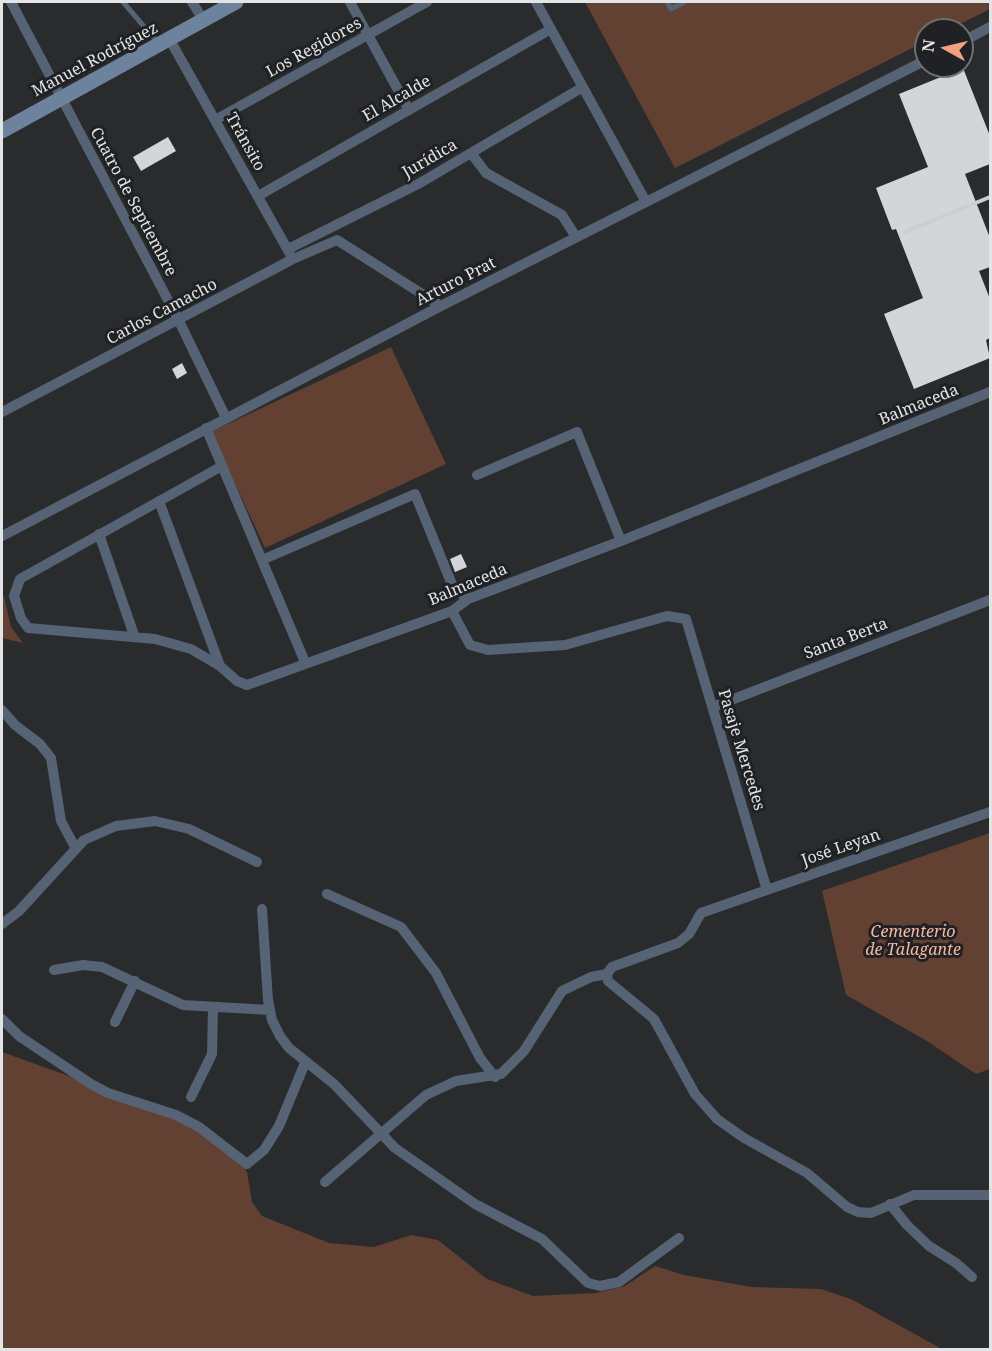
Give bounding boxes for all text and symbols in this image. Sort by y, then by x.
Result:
street label: Los Regidores [263,14,365,82]
north arrow [914,18,974,78]
street label: Manuel Rodríguez [29,19,161,101]
text: N [916,38,940,54]
street label: El Alcalde [359,72,435,126]
street label: Tránsito [221,110,269,174]
street label: Cuatro de Septiembre [86,124,180,280]
street label: Jurídica [399,136,461,182]
street label: Arturo Prat [413,254,499,310]
street label: Carlos Camacho [104,275,220,349]
street label: Balmaceda [877,380,961,430]
street label: Balmaceda [426,560,510,610]
street label: Santa Berta [801,614,891,664]
street label: Pasaje Mercedes [713,687,769,813]
street label: José Leyan [799,826,883,870]
park label: Cementerio de Talagante [865,922,961,960]

